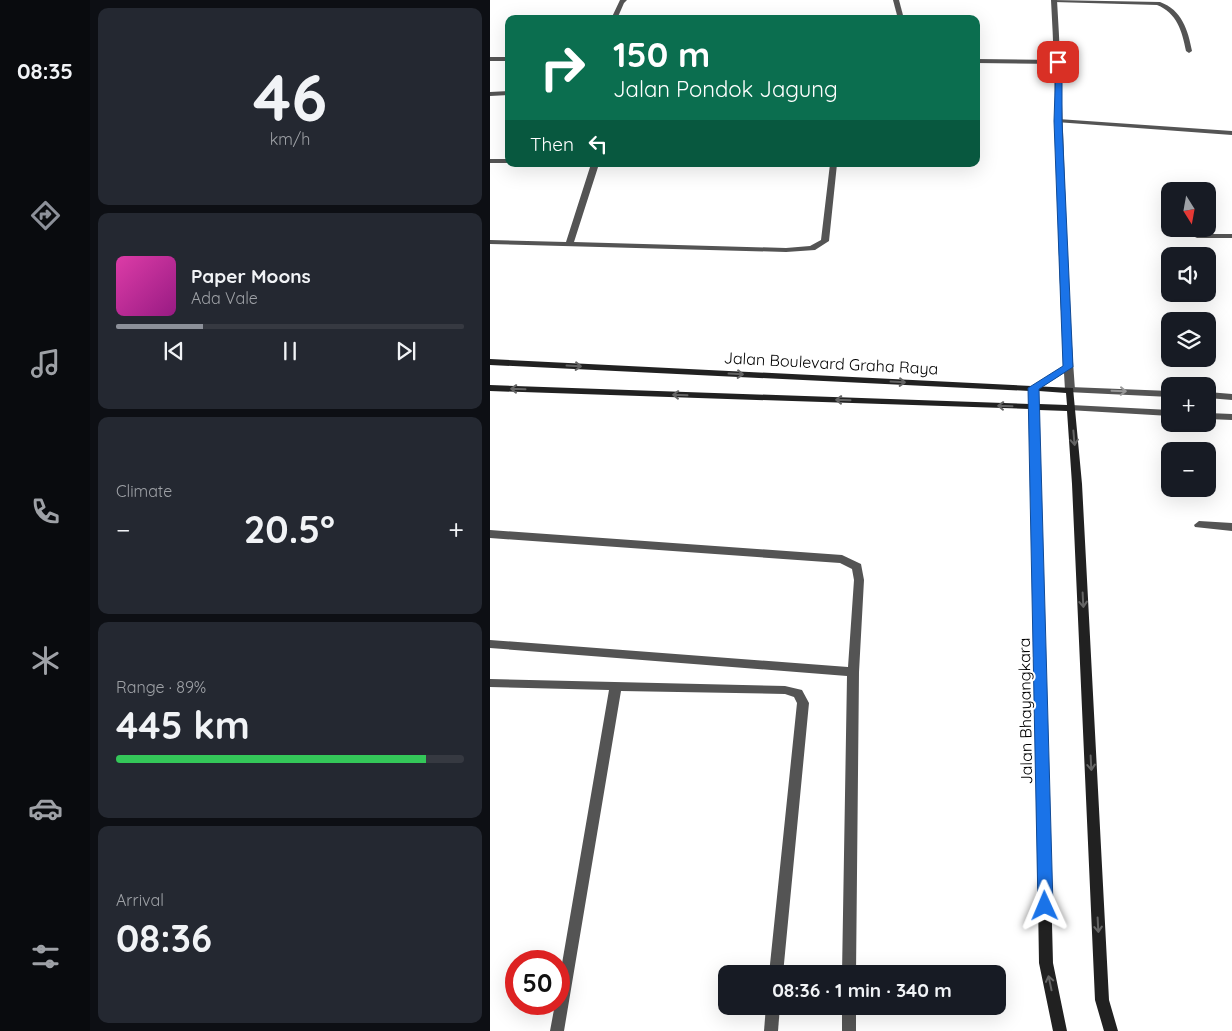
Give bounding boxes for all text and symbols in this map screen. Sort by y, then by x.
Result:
text: 150 m [613,32,710,76]
icon: right [530,35,595,100]
pin [1037,41,1079,83]
icon: arrive [1044,48,1072,76]
text: 46 [253,56,327,137]
text: 08:35 [17,57,73,85]
text: Jalan Pondok Jagung [613,75,838,103]
text: km/h [270,129,310,149]
icon: left [584,130,612,158]
text: Then [530,132,574,156]
north arrow [1161,182,1216,238]
map controls [1161,182,1216,497]
icon: directions [28,198,63,233]
button: sound [1161,247,1216,302]
text: Paper Moons [191,264,311,288]
text: Ada Vale [191,288,258,308]
button: layers [1161,312,1216,367]
icon: previous [160,337,188,365]
icon: pause [276,337,304,365]
icon: next [392,337,420,365]
icon: music [28,346,63,381]
street label: Jalan Boulevard Graha Raya [723,347,939,379]
one-way arrow [565,361,581,370]
one-way arrow [728,369,744,378]
one-way arrow [890,377,906,386]
button: + [1161,377,1216,432]
one-way arrow [510,384,526,394]
one-way arrow [1111,387,1127,396]
one-way arrow [672,390,688,399]
one-way arrow [835,395,851,405]
one-way arrow [997,401,1013,410]
one-way arrow [1069,430,1078,446]
button: − [1161,442,1216,497]
text: Climate [116,481,172,501]
icon: phone [28,494,63,529]
text: 20.5° [244,505,335,553]
text: − [116,512,131,547]
text: + [448,512,464,547]
one-way arrow [1078,592,1087,608]
street label: Jalan Bhayangkara [1014,637,1036,785]
icon: climate [28,643,63,678]
text: Range · 89% [116,677,206,697]
text: 445 km [116,701,250,749]
one-way arrow [1086,754,1095,770]
icon: car [28,791,63,826]
position arrow [1018,879,1070,931]
text: Arrival [116,890,164,910]
text: 08:36 [116,914,212,962]
one-way arrow [1094,917,1103,933]
icon: filters [28,939,63,974]
speed limit sign: 50 [505,950,570,1015]
one-way arrow [1045,976,1055,992]
text: 08:36 · 1 min · 340 m [772,978,952,1002]

